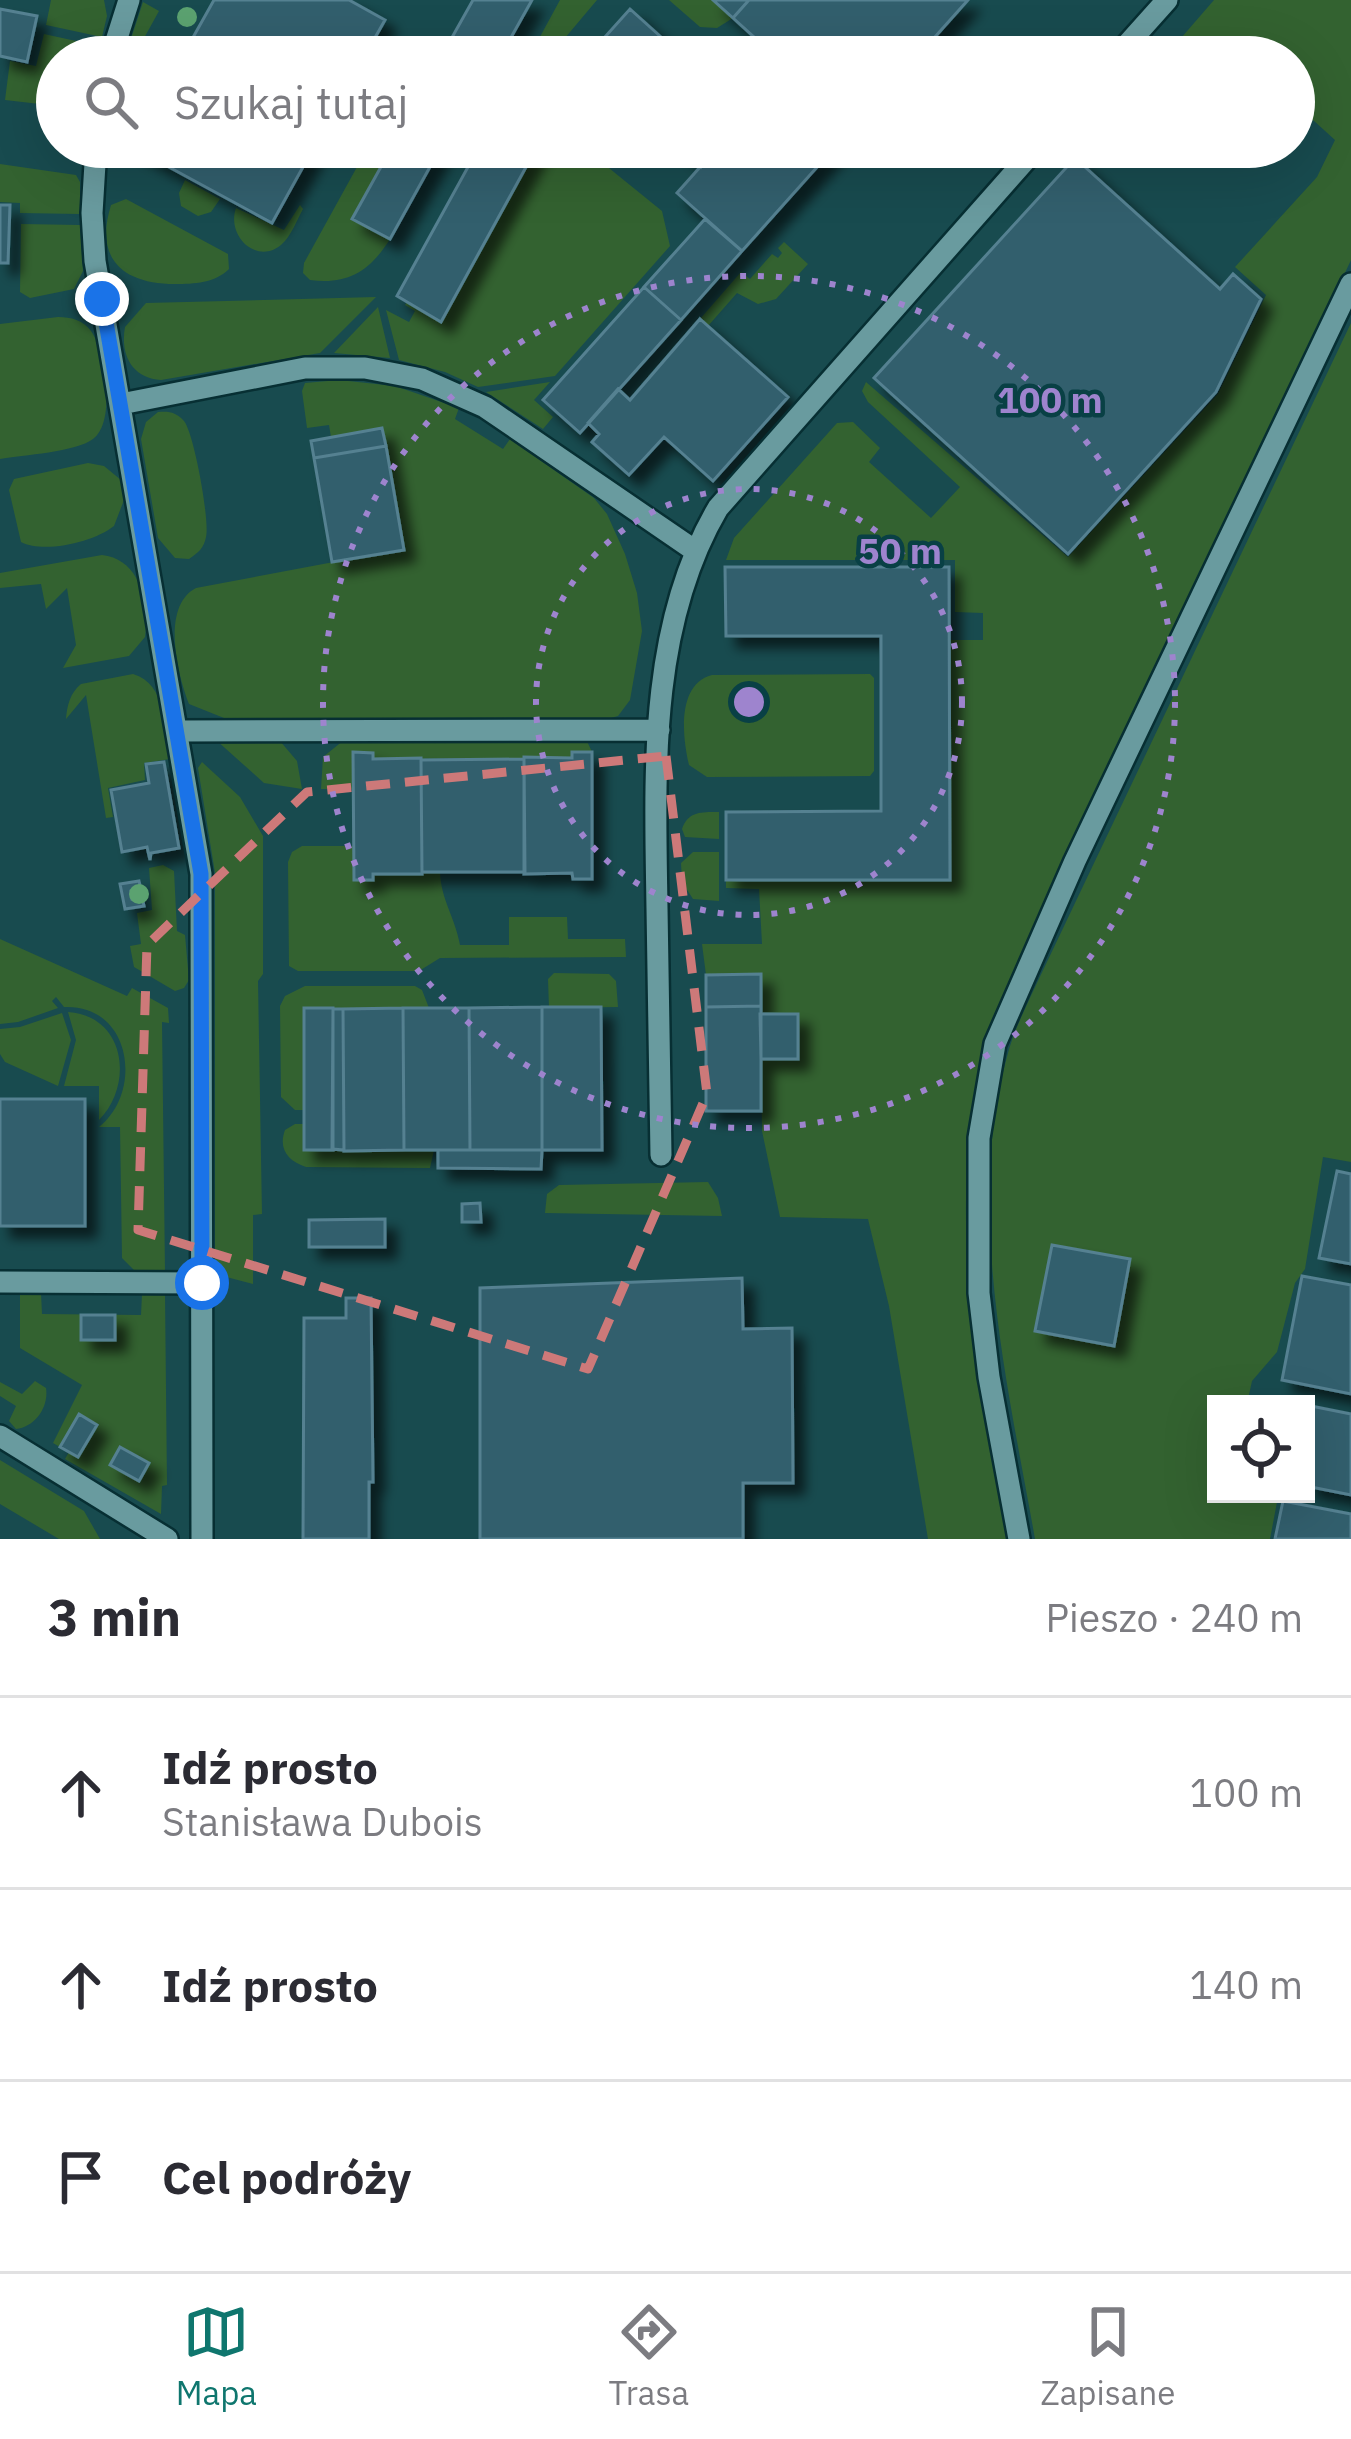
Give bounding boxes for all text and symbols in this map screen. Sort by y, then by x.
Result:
search box [36,36,1315,168]
icon: search [78,69,144,135]
text: Szukaj tutaj [174,73,408,131]
route end [75,272,129,326]
text: 100 m [997,376,1103,423]
text: 50 m [858,527,942,574]
centre of rings [728,681,770,723]
route start [175,1256,229,1310]
map controls [1207,1395,1315,1503]
button: locate [1207,1395,1315,1503]
text: 3 min [48,1584,181,1650]
text: Pieszo · 240 m [1045,1592,1303,1643]
text: Idź prosto [162,1738,378,1796]
icon: ahead [48,1760,114,1826]
text: 100 m [1190,1767,1303,1818]
text: Stanisława Dubois [162,1796,483,1847]
icon: ahead [48,1952,114,2018]
text: Idź prosto [162,1956,378,2014]
text: 140 m [1190,1959,1303,2010]
icon: arrive [48,2144,114,2210]
text: Cel podróży [162,2148,411,2206]
tab: Mapa [176,2299,257,2414]
tab: Trasa [608,2299,689,2414]
tab: Zapisane [1041,2299,1175,2414]

